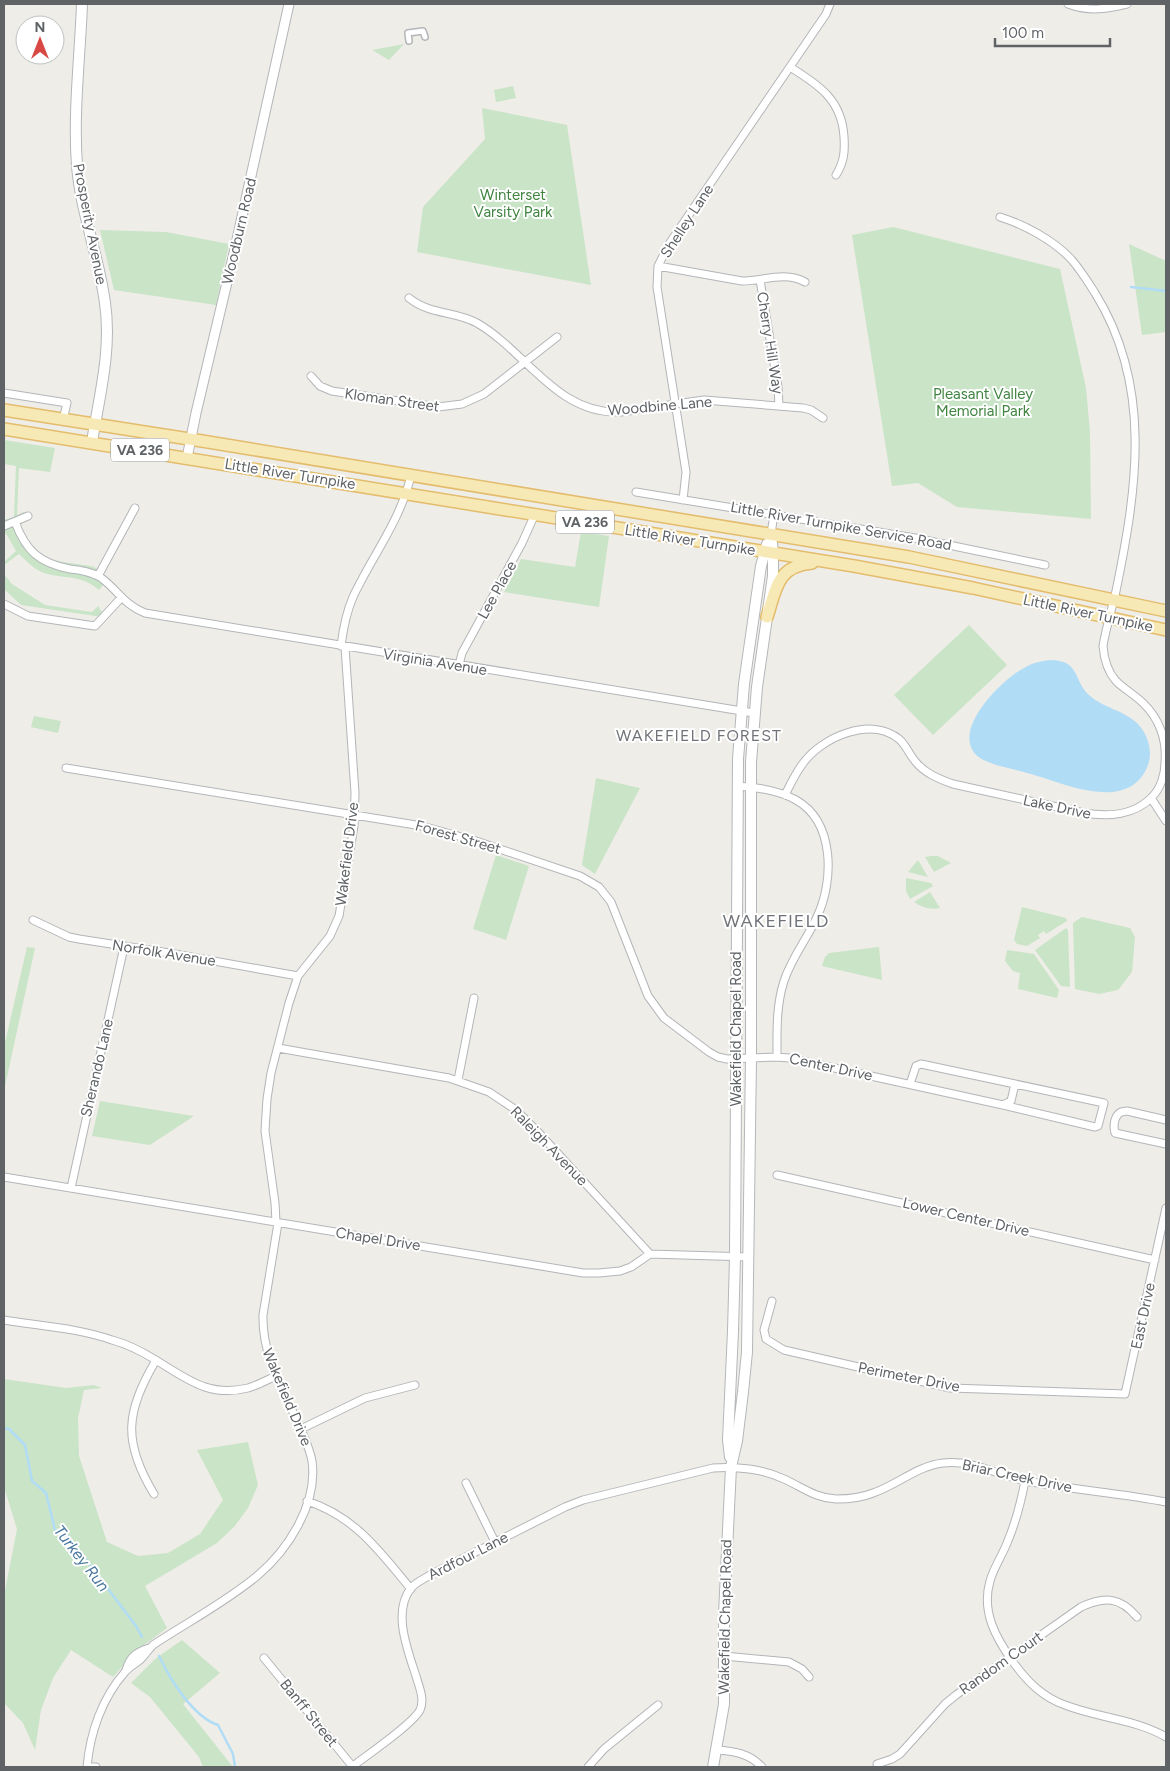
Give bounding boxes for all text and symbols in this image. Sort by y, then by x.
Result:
north arrow [15,15,65,65]
scale bar [995,15,1110,47]
text: N [35,19,45,36]
text: 100 m [1002,24,1044,42]
street label: Prosperity Avenue [69,162,111,286]
street label: Woodburn Road [218,176,260,286]
street label: Shelley Lane [657,181,717,261]
park label: Winterset Varsity Park [474,186,553,221]
street label: Cherry Hill Way [753,291,787,396]
street label: Kloman Street [343,384,441,416]
park label: Pleasant Valley Memorial Park [933,385,1033,420]
street label: Woodbine Lane [607,392,713,420]
road number: VA 236 [111,438,169,462]
street label: Little River Turnpike [223,455,357,493]
street label: Little River Turnpike Service Road [729,498,953,554]
road number: VA 236 [556,511,614,534]
street label: Little River Turnpike [623,521,757,559]
street label: Lee Place [474,558,520,622]
street label: Little River Turnpike [1021,590,1155,636]
street label: Virginia Avenue [382,645,488,679]
district label: WAKEFIELD FOREST [616,726,782,745]
street label: Lake Drive [1021,791,1093,823]
street label: Wakefield Drive [332,801,362,907]
street label: Forest Street [413,816,503,858]
district label: WAKEFIELD [723,910,829,932]
street label: Norfolk Avenue [111,936,217,970]
street label: Wakefield Chapel Road [727,951,745,1107]
street label: Sherando Lane [77,1017,117,1119]
street label: Center Drive [788,1049,874,1085]
street label: Raleigh Avenue [507,1102,591,1190]
street label: Lower Center Drive [901,1194,1031,1240]
street label: Chapel Drive [334,1223,422,1255]
street label: East Drive [1127,1281,1159,1351]
street label: Wakefield Drive [258,1345,316,1449]
street label: Perimeter Drive [856,1358,962,1396]
street label: Briar Creek Drive [960,1456,1074,1496]
water label: Turkey Run [50,1521,113,1595]
street label: Ardfour Lane [425,1528,511,1584]
street label: Wakefield Chapel Road [715,1539,735,1695]
street label: Random Court [956,1627,1047,1698]
street label: Banff Street [276,1675,342,1751]

